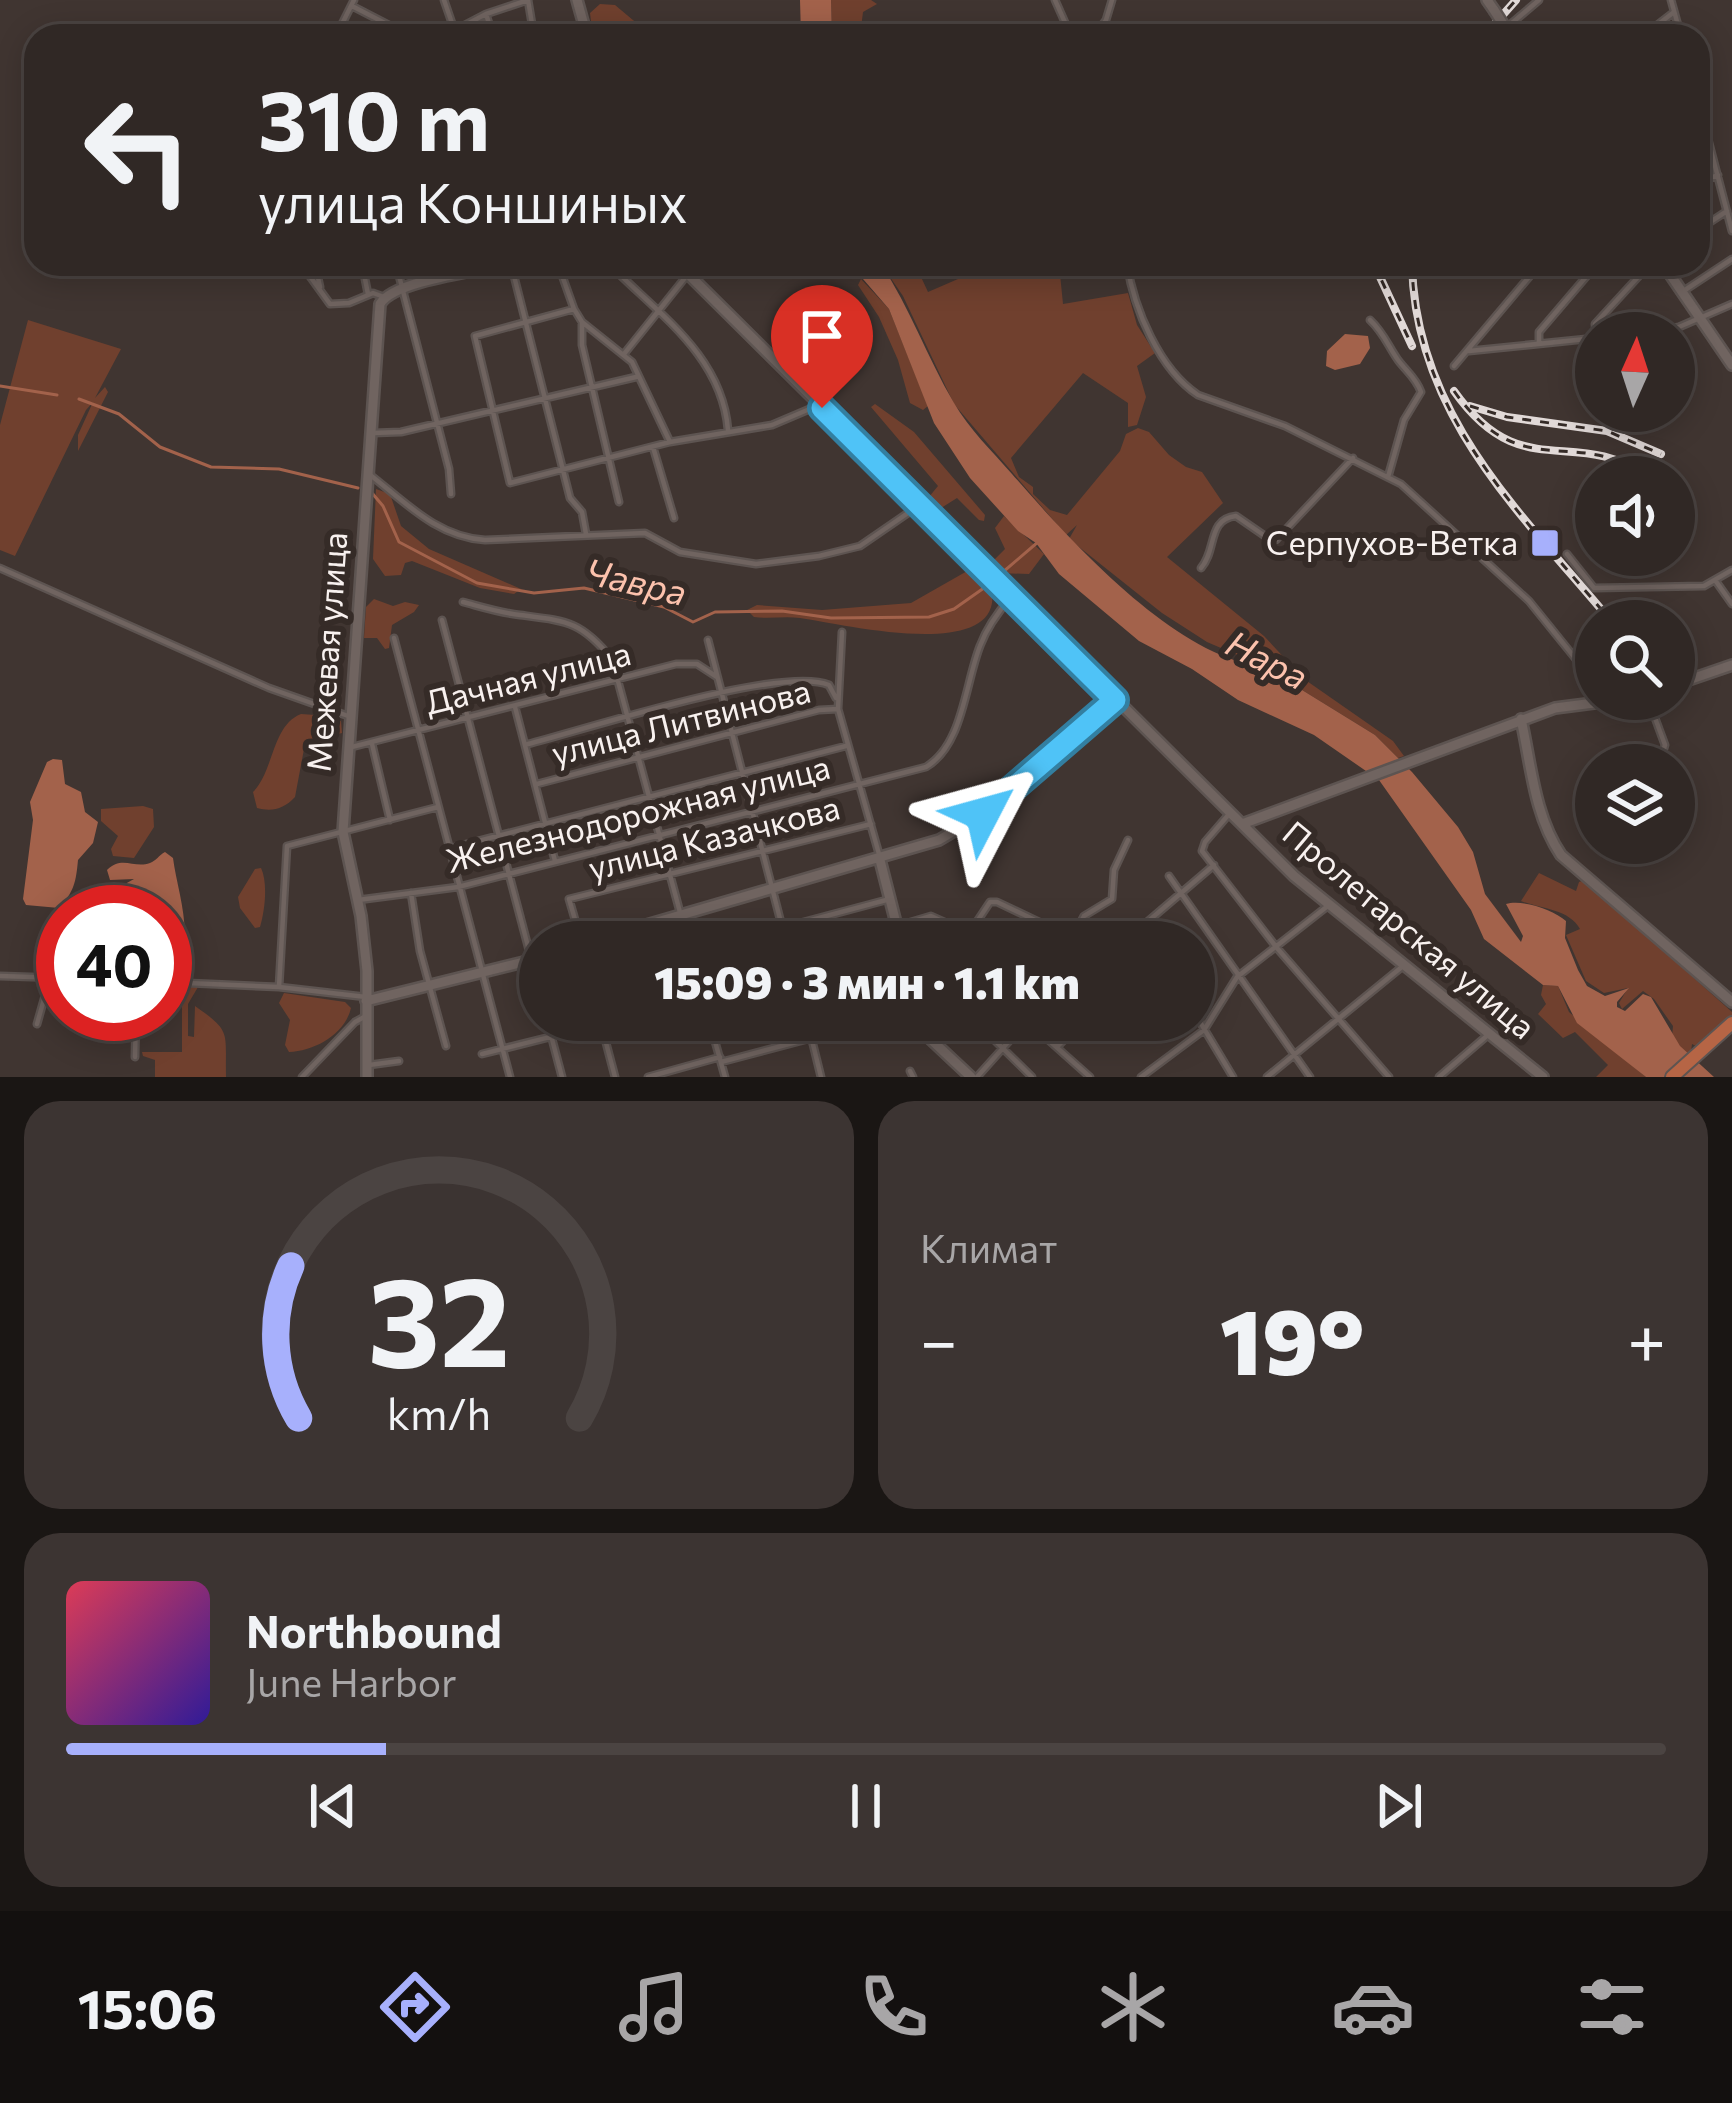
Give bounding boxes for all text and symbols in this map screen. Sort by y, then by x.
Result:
text: 310 m [258,66,490,168]
icon: left [60,72,216,228]
text: улица Коншиных [258,168,688,234]
pin [771,285,873,408]
icon: arrive [789,303,855,369]
north arrow [1575,312,1695,432]
map controls [1575,312,1695,864]
button: sound [1575,456,1695,576]
place label: Серпухов-Ветка [1266,521,1518,562]
marker: Серпухов-Ветка [1529,527,1561,559]
street label: Межевая улица [297,531,354,773]
water label: Чавра [582,547,691,613]
button: search [1575,600,1695,720]
water label: Нара [1220,619,1316,697]
street label: Дачная улица [421,631,635,722]
street label: улица Литвинова [547,669,814,773]
button: layers [1575,744,1695,864]
street label: Железнодорожная улица [441,745,834,880]
position arrow [920,751,1046,877]
street label: улица Казачкова [584,785,844,888]
street label: Пролетарская улица [1275,811,1544,1046]
speed limit sign: 40 [36,885,192,1041]
text: 15:09 · 3 мин · 1.1 km [654,953,1080,1008]
text: Климат [920,1223,1057,1271]
text: 32 [368,1240,510,1393]
text: 19° [1220,1283,1365,1394]
text: − [920,1298,958,1379]
text: + [1627,1298,1666,1379]
text: km/h [387,1386,491,1439]
text: Northbound [246,1602,502,1657]
text: June Harbor [246,1657,457,1705]
icon: previous [300,1773,366,1839]
icon: pause [833,1773,899,1839]
icon: next [1366,1773,1432,1839]
icon: directions [373,1965,457,2049]
icon: music [612,1965,696,2049]
icon: phone [852,1965,936,2049]
icon: climate [1091,1965,1175,2049]
icon: car [1331,1965,1415,2049]
icon: filters [1570,1965,1654,2049]
text: 15:06 [78,1974,217,2040]

